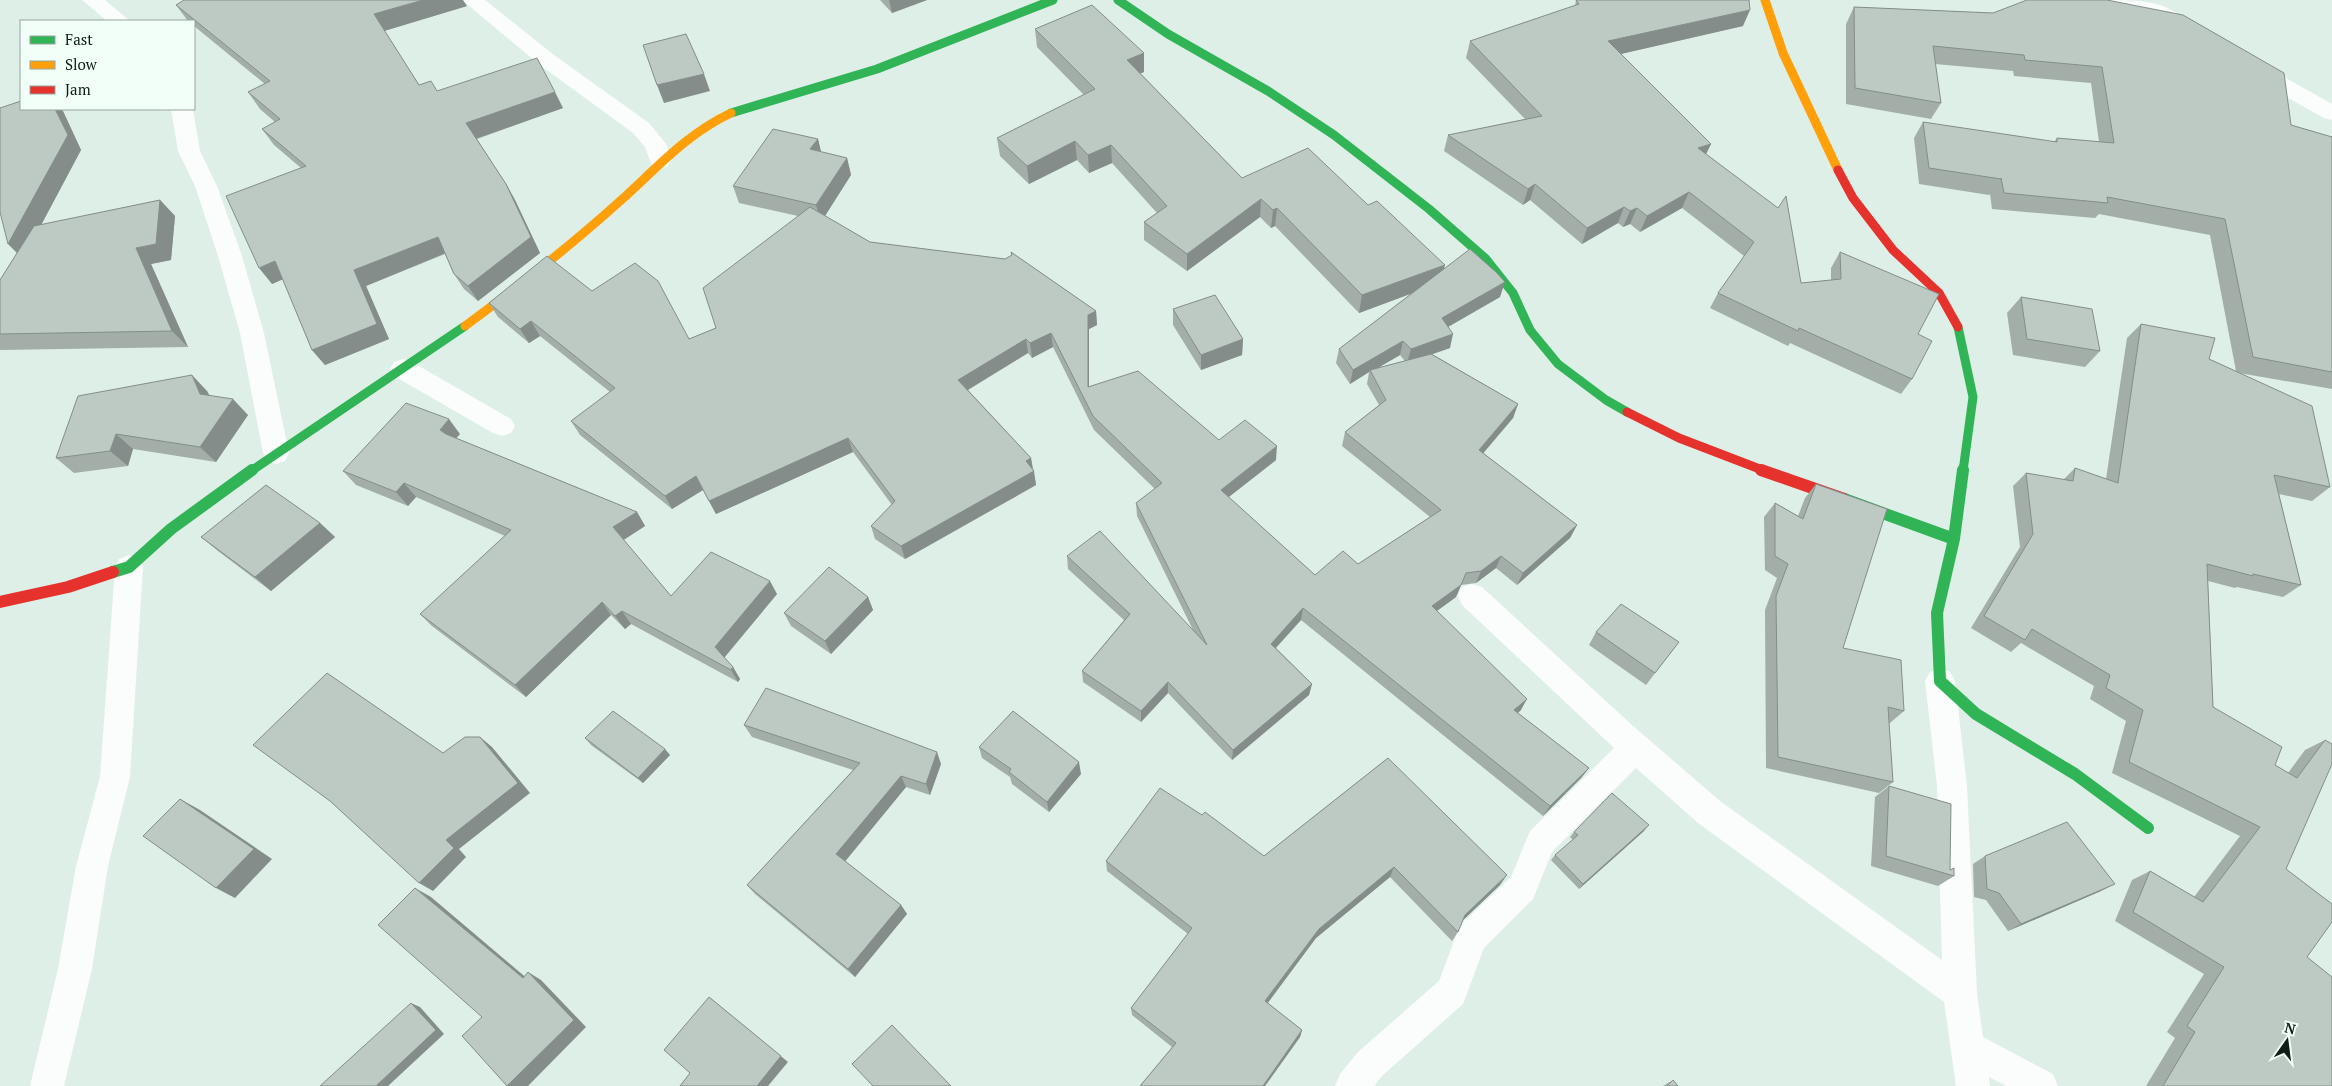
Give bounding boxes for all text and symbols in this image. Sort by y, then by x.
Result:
legend [20,20,195,110]
text: Fast [65,29,93,49]
text: Slow [65,54,98,74]
text: Jam [65,79,91,99]
north arrow [2262,1016,2312,1066]
text: N [2283,1017,2298,1038]

